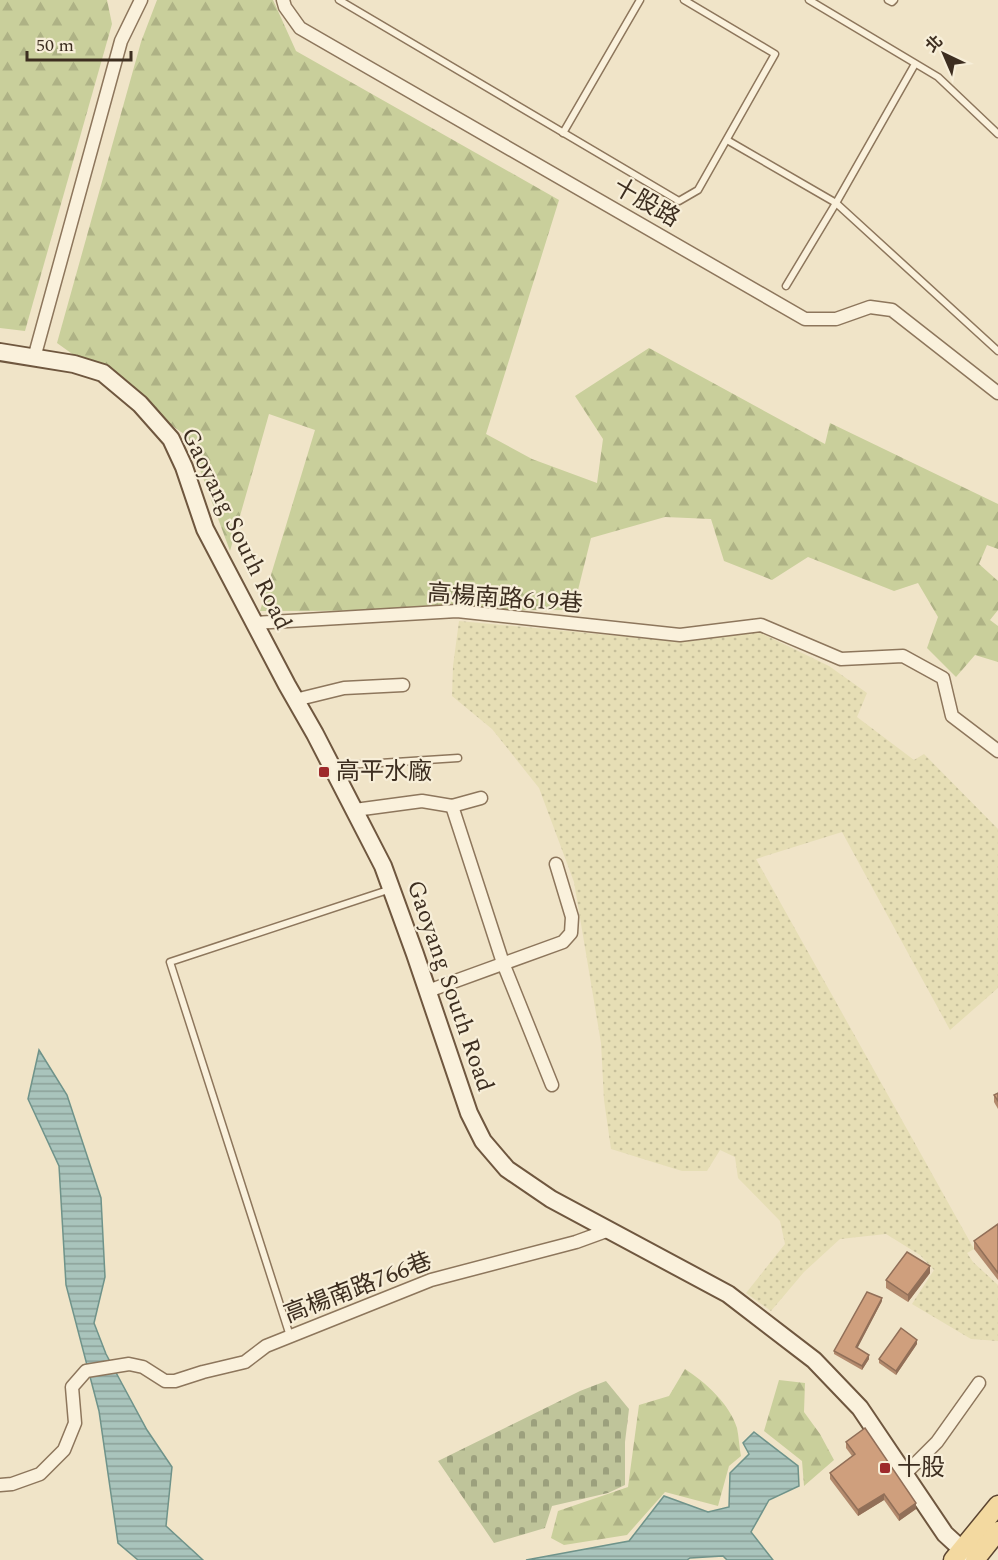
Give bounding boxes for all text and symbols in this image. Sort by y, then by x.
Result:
scale bar [27,24,130,62]
north arrow [914,24,974,84]
text: 北 [920,30,948,58]
text: 50 m [36,32,74,59]
street label: 十股路 [606,169,686,237]
street label: Gaoyang South Road [171,422,301,636]
street label: 高楊南路619巷 [426,576,584,622]
place label: 高平水廠 [336,754,432,790]
marker: 高平水廠 [317,765,331,779]
street label: Gaoyang South Road [397,875,503,1097]
street label: 高楊南路766巷 [279,1243,437,1333]
place label: 十股 [897,1450,945,1486]
marker: 十股 [878,1461,892,1475]

